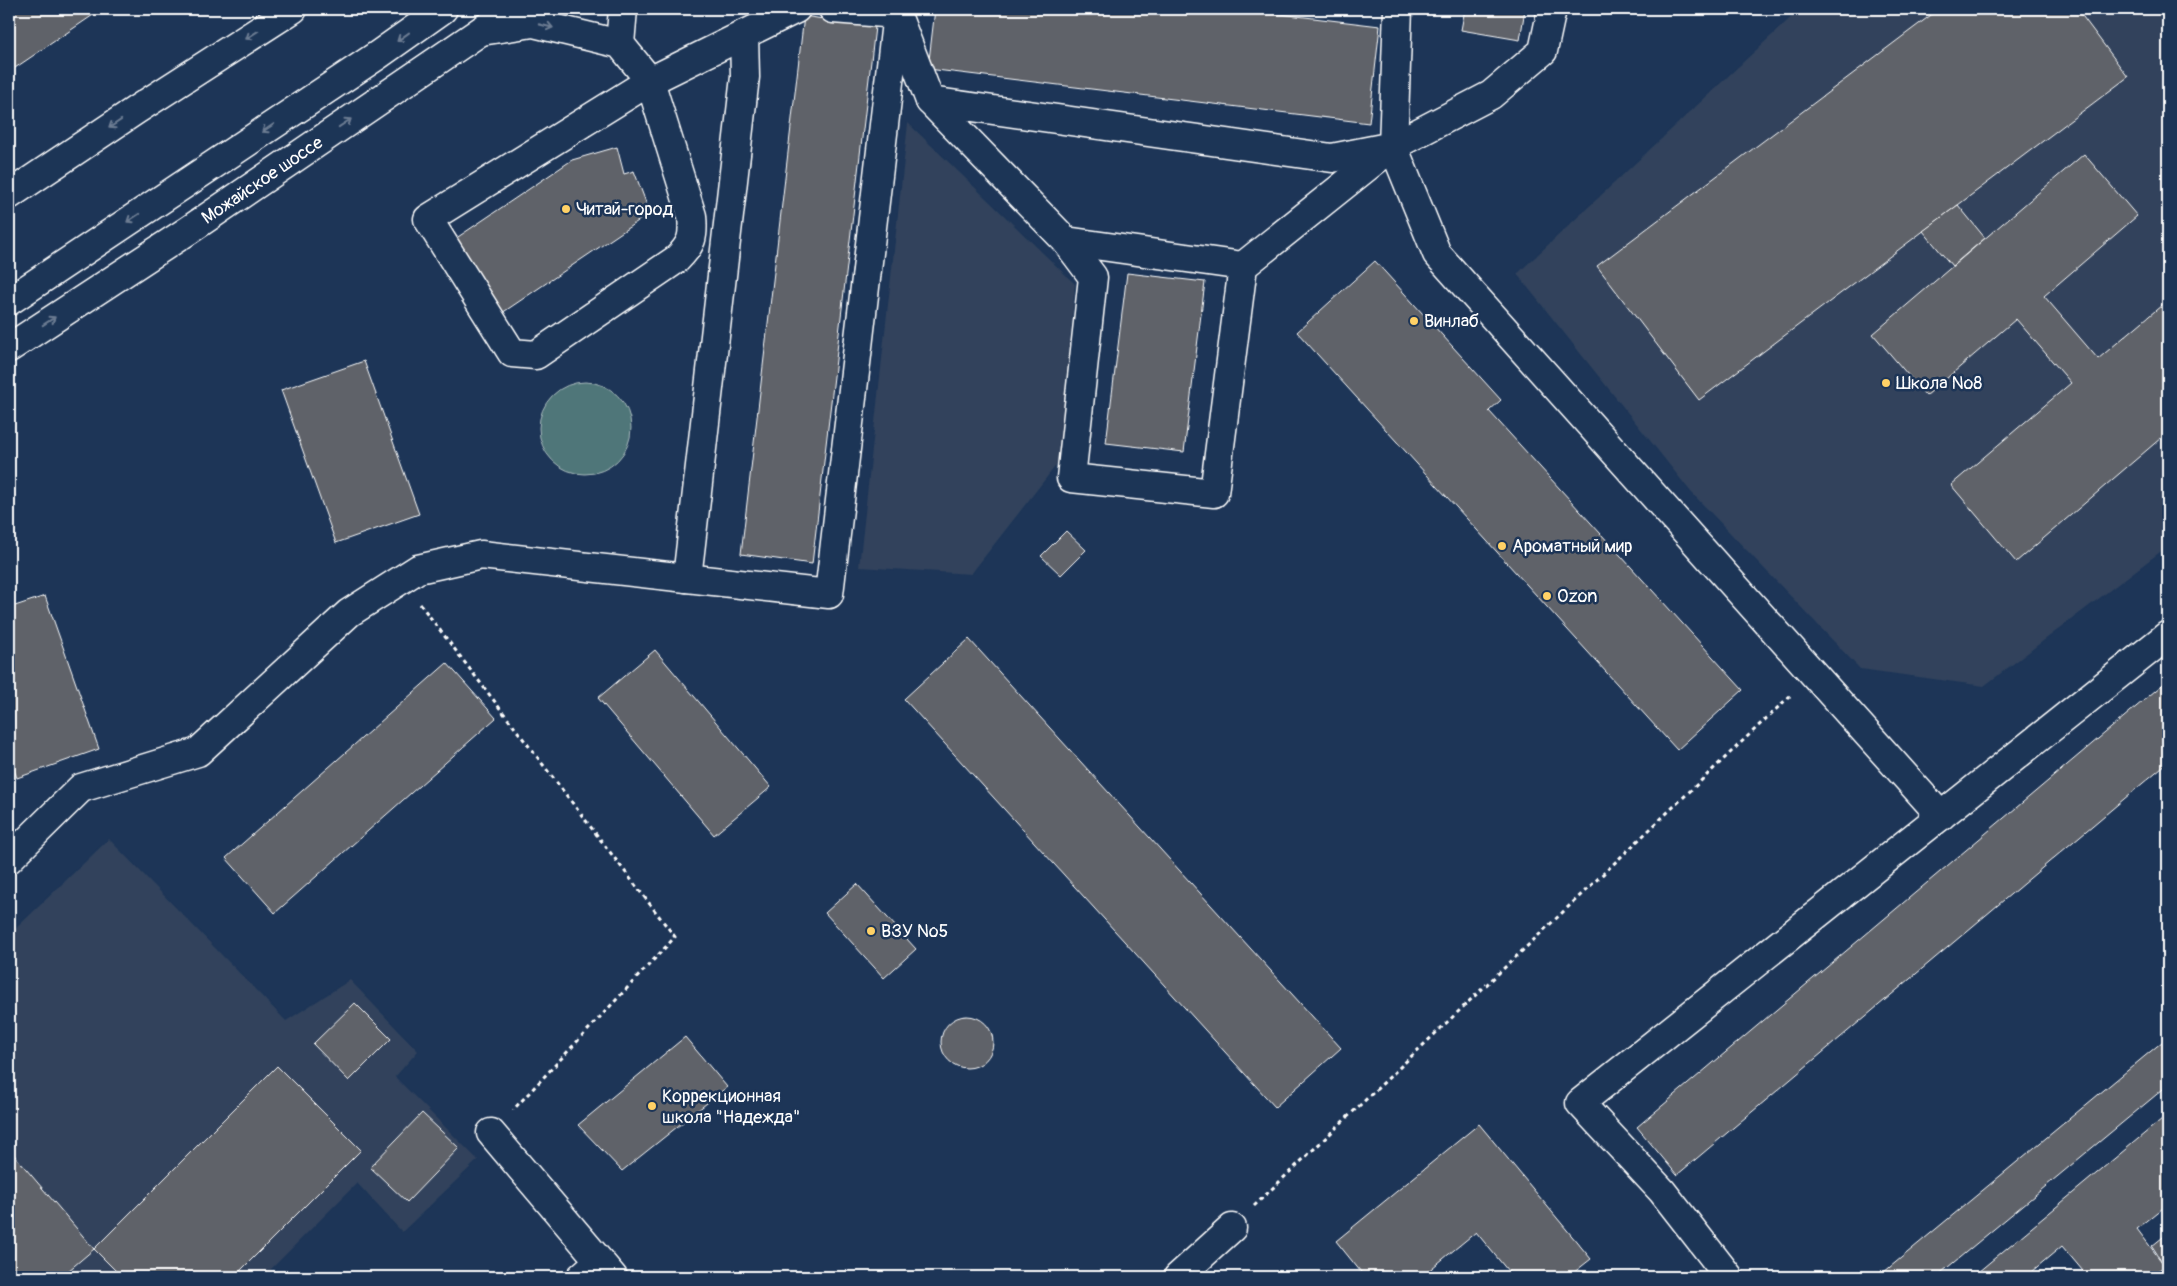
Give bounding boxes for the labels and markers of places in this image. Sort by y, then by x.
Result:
place label: Читай-город [576,198,673,221]
marker: Читай-город [560,203,572,215]
place label: Винлаб [1424,310,1479,333]
marker: Винлаб [1408,315,1420,327]
place label: Школа №8 [1896,372,1982,395]
marker: Школа №8 [1880,377,1892,389]
place label: Ароматный мир [1512,535,1633,558]
marker: Ароматный мир [1496,540,1508,552]
place label: Ozon [1557,585,1597,608]
marker: Ozon [1541,590,1553,602]
place label: ВЗУ №5 [881,920,948,943]
marker: ВЗУ №5 [865,925,877,937]
place label: Коррекционная школа "Надежда" [662,1085,800,1129]
marker: Коррекционная школа "Надежда" [646,1100,658,1112]

